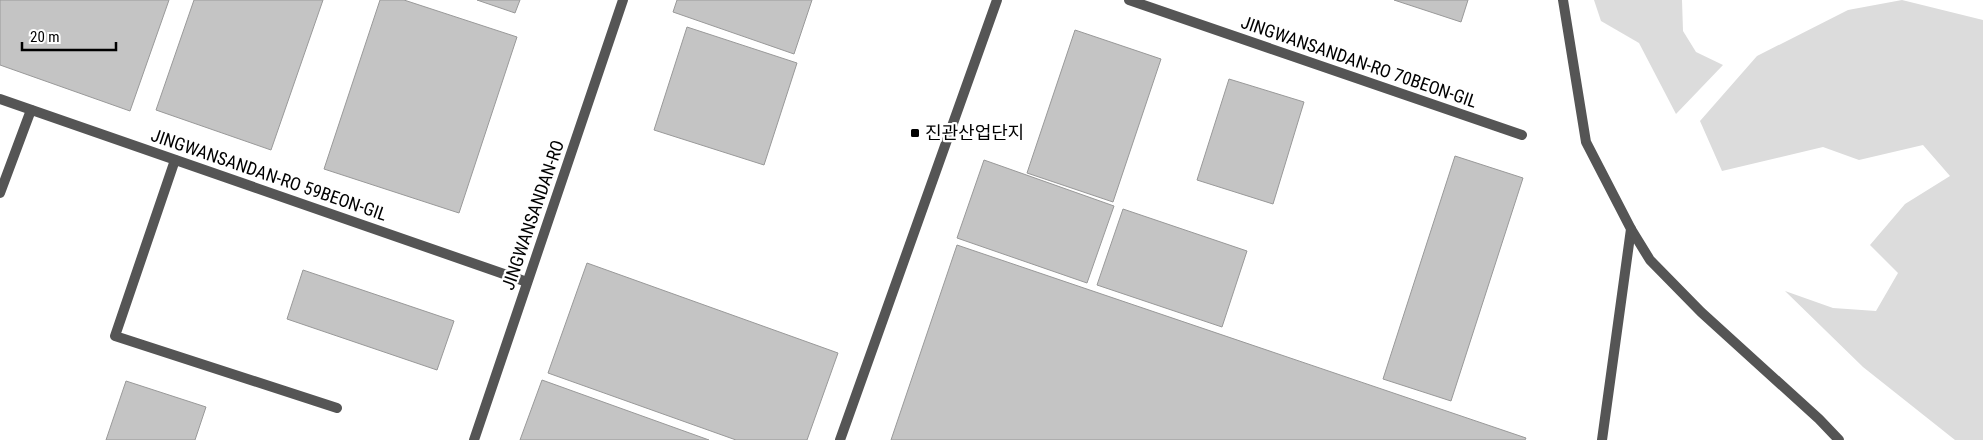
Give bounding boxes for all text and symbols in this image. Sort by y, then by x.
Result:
street label: JINGWANSANDAN-RO 70BEON-GIL [1239,11,1480,112]
scale bar [22,20,116,52]
text: 20 m [30,28,60,46]
place label: 진관산업단지 [925,122,1024,143]
street label: JINGWANSANDAN-RO 59BEON-GIL [149,124,390,225]
marker: 진관산업단지 [909,127,921,139]
street label: JINGWANSANDAN-RO [497,137,568,293]

